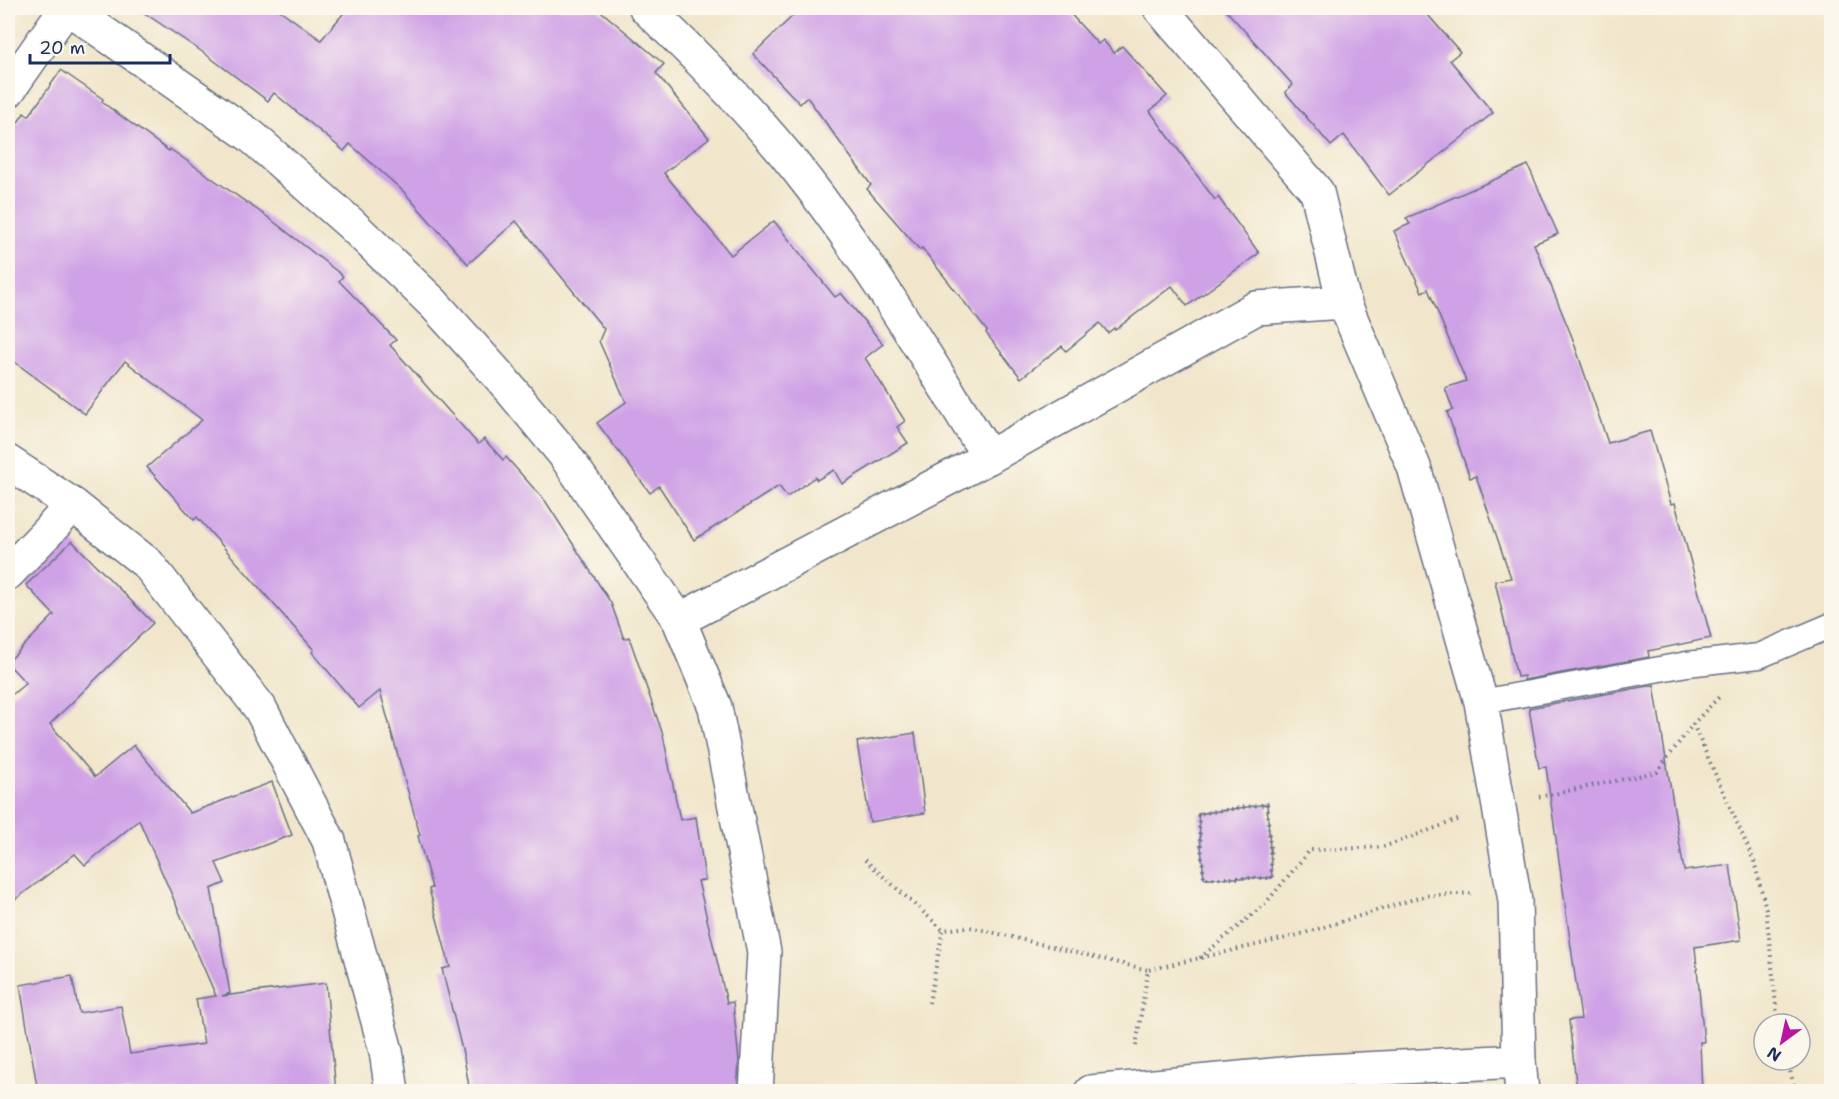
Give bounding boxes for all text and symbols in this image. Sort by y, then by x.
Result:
scale bar [30,27,170,65]
text: 20 m [39,36,85,60]
north arrow [1752,1012,1812,1072]
text: N [1763,1042,1785,1066]

